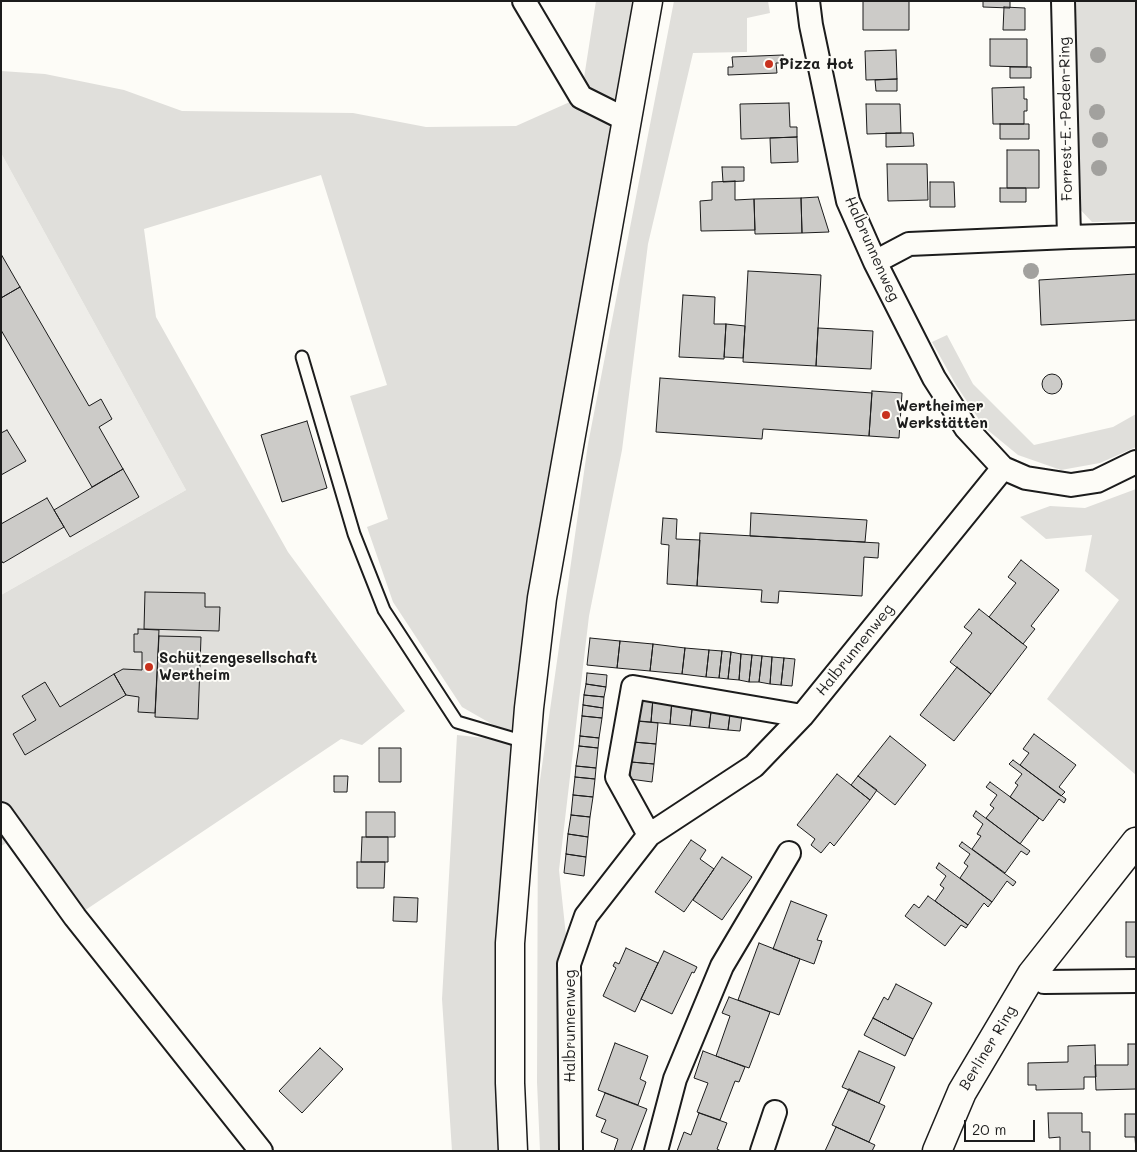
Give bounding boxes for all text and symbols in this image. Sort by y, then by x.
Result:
street label: Forrest-E.-Peden-Ring [1056,37,1076,201]
place label: Pizza Hot [779,55,854,73]
marker: Pizza Hot [763,58,775,70]
street label: Halbrunnenweg [841,194,903,304]
place label: Wertheimer Werkstätten [896,397,988,432]
marker: Wertheimer Werkstätten [880,409,892,421]
street label: Halbrunnenweg [812,600,898,700]
place label: Schützengesellschaft Wertheim [159,649,317,684]
marker: Schützengesellschaft Wertheim [143,661,155,673]
street label: Halbrunnenweg [561,970,579,1082]
street label: Berliner Ring [956,1002,1020,1094]
scale bar [967,1110,1038,1142]
text: 20 m [972,1119,1006,1139]

